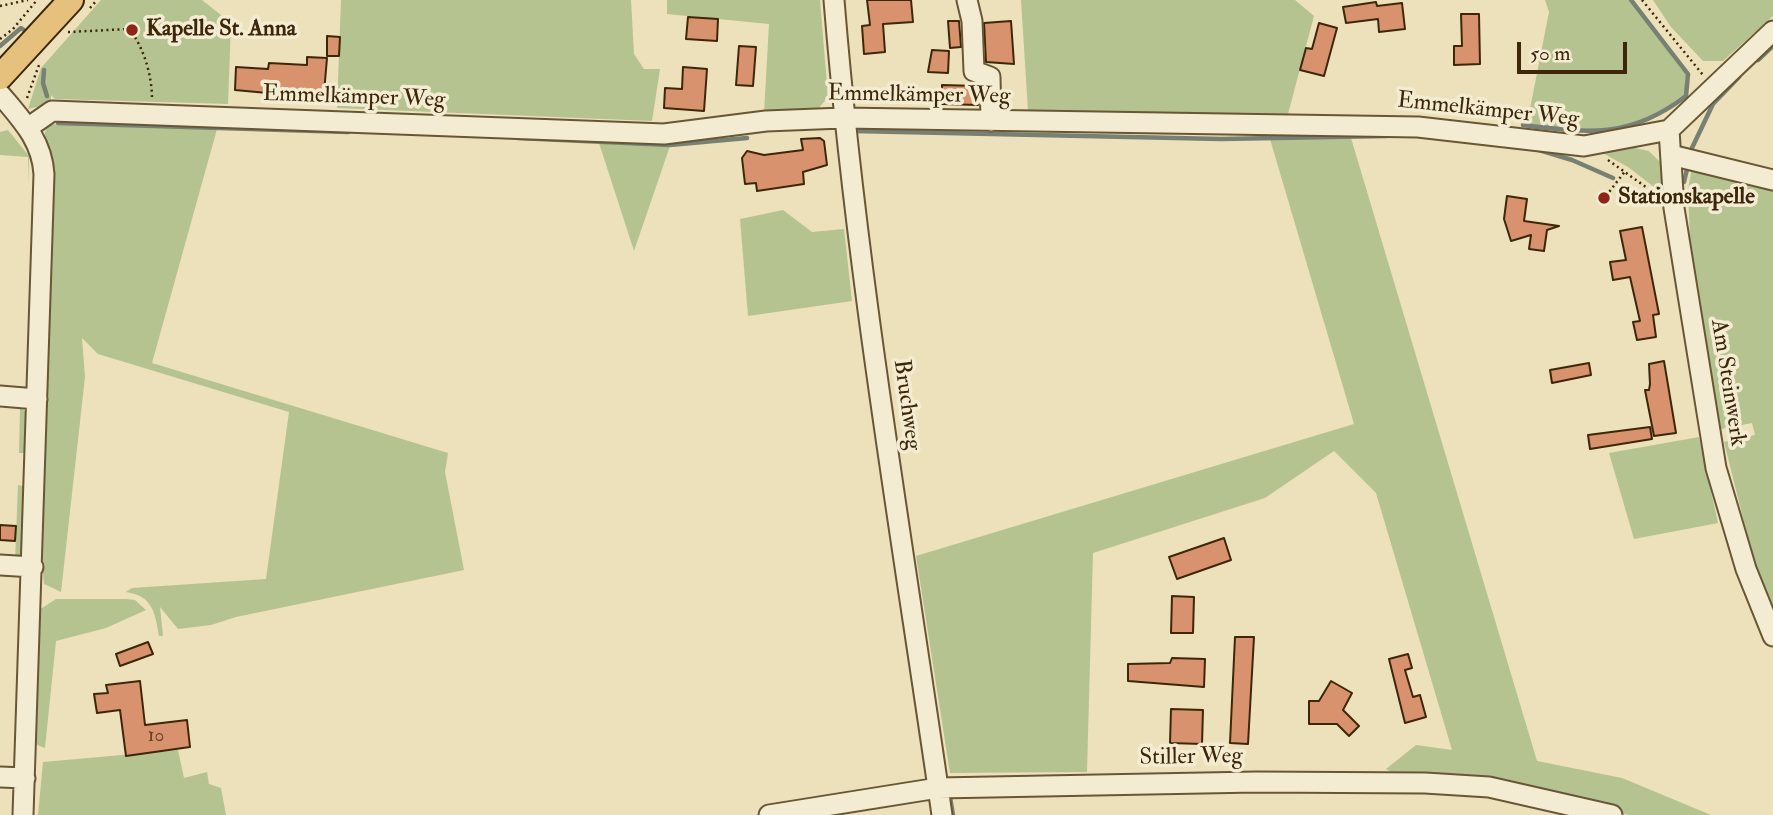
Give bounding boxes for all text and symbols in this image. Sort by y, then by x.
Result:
place label: Kapelle St. Anna [146,16,296,44]
marker: Kapelle St. Anna [124,22,140,38]
scale bar [1521,28,1631,72]
text: 50 m [1530,40,1571,67]
street label: Emmelkämper Weg [262,81,446,115]
street label: Emmelkämper Weg [827,81,1011,111]
street label: Emmelkämper Weg [1396,88,1580,134]
place label: Stationskapelle [1618,184,1755,212]
marker: Stationskapelle [1596,190,1612,206]
street label: Am Steinwerk [1703,318,1751,448]
street label: Bruchweg [886,358,926,452]
house number: 10 [148,726,164,748]
street label: Stiller Weg [1139,743,1243,773]

